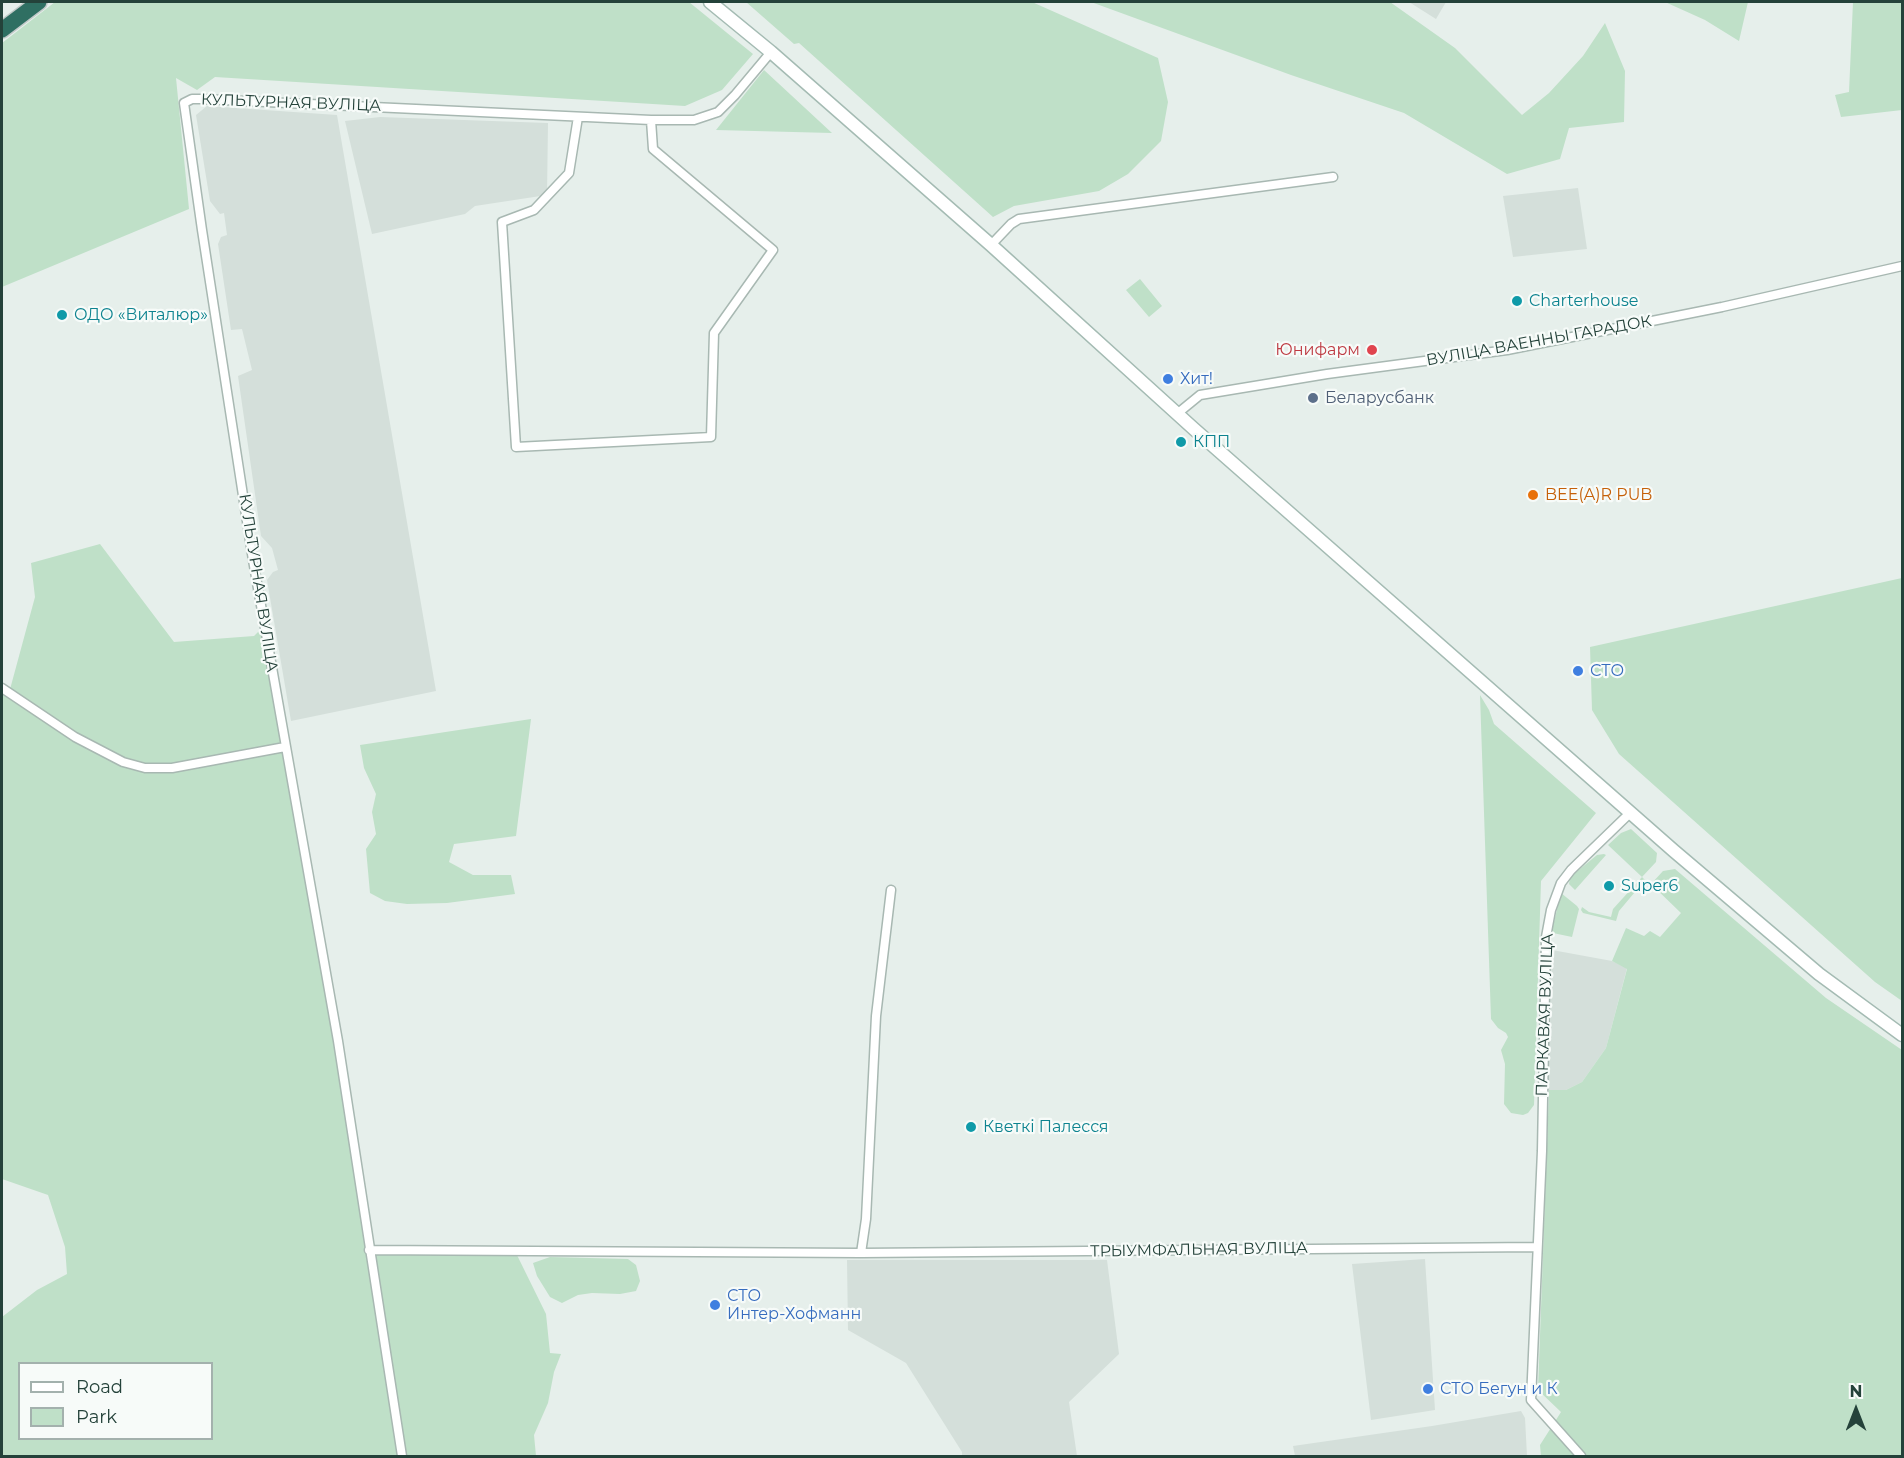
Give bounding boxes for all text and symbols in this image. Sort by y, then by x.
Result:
street label: КУЛЬТУРНАЯ ВУЛІЦА [201,90,381,116]
place label: Charterhouse [1529,291,1638,311]
marker: Charterhouse [1510,294,1524,308]
place label: ОДО «Виталюр» [74,305,208,325]
marker: ОДО «Виталюр» [55,308,69,322]
street label: ВУЛІЦА ВАЕННЫ ГАРАДОК [1425,312,1653,370]
place label: Юнифарм [1275,340,1360,360]
marker: Юнифарм [1365,343,1379,357]
place label: Хит! [1180,369,1213,389]
marker: Хит! [1161,372,1175,386]
place label: Беларусбанк [1325,388,1434,408]
marker: Беларусбанк [1306,391,1320,405]
place label: КПП [1193,432,1230,452]
marker: КПП [1174,435,1188,449]
place label: BEE(A)R PUB [1545,485,1652,505]
marker: BEE(A)R PUB [1526,488,1540,502]
street label: КУЛЬТУРНАЯ ВУЛІЦА [234,492,282,674]
place label: СТО [1590,661,1624,681]
marker: СТО [1571,664,1585,678]
place label: Super6 [1621,876,1678,896]
marker: Super6 [1602,879,1616,893]
street label: ПАРКАВАЯ ВУЛІЦА [1533,933,1557,1097]
place label: Кветкі Палесся [983,1117,1109,1137]
marker: Кветкі Палесся [964,1120,978,1134]
street label: ТРЫУМФАЛЬНАЯ ВУЛІЦА [1090,1239,1308,1261]
place label: СТО Интер-Хофманн [727,1286,861,1324]
marker: СТО Интер-Хофманн [708,1298,722,1312]
legend [18,1362,213,1440]
text: Road [76,1376,123,1398]
place label: СТО Бегун и К [1440,1379,1558,1399]
north arrow [1826,1380,1886,1440]
marker: СТО Бегун и К [1421,1382,1435,1396]
text: N [1850,1382,1862,1401]
text: Park [76,1406,117,1428]

